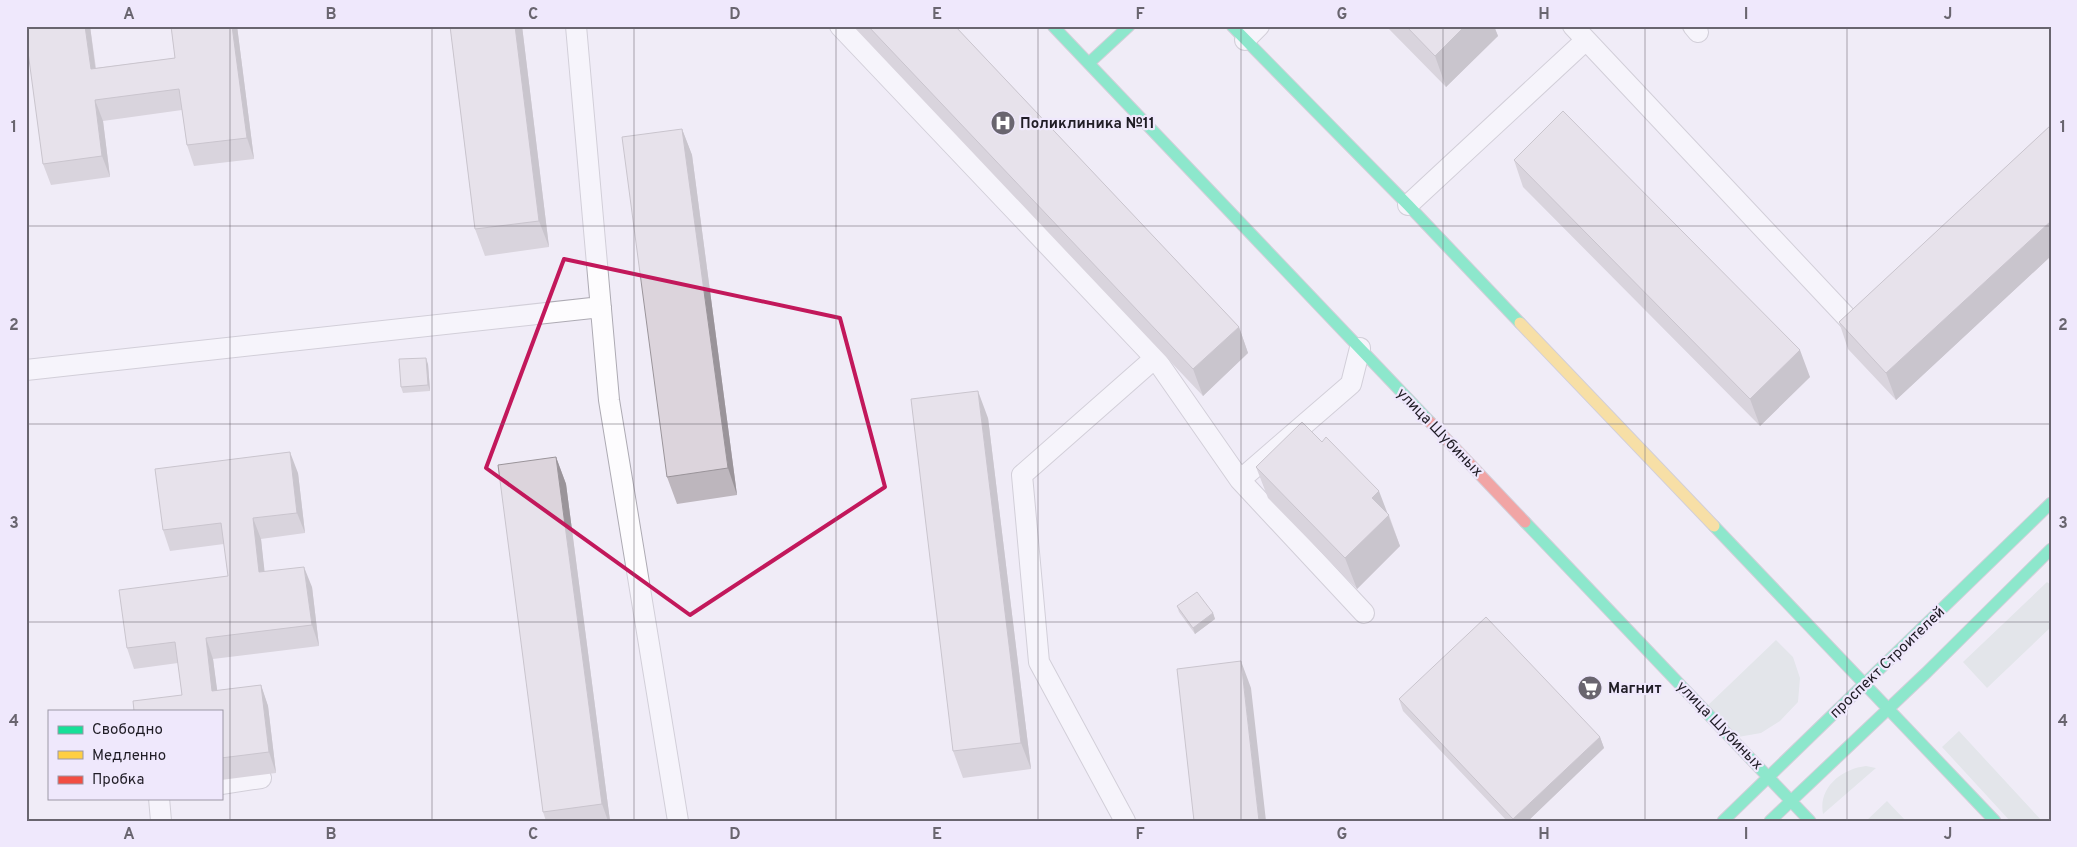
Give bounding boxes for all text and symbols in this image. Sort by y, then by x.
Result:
text: A [123,5,135,25]
text: B [325,5,337,25]
text: C [528,5,538,25]
text: D [729,5,741,25]
text: E [932,5,942,25]
text: F [1135,5,1145,25]
text: G [1337,5,1347,25]
text: H [1538,5,1550,25]
text: I [1744,5,1748,25]
text: J [1944,5,1952,25]
hospital icon: Поликлиника №11 [990,110,1016,136]
place label: Поликлиника №11 [1020,115,1155,134]
text: 1 [11,118,17,138]
text: 1 [2060,118,2066,138]
text: 2 [9,316,19,336]
text: 2 [2058,316,2068,336]
street label: улица Шубиных [1392,385,1486,482]
text: 3 [9,514,19,534]
text: 3 [2058,514,2068,534]
street label: проспект Строителей [1826,603,1950,723]
supermarket icon: Магнит [1577,675,1603,701]
street label: улица Шубиных [1672,678,1766,775]
place label: Магнит [1608,680,1661,699]
legend [48,710,222,800]
text: 4 [9,712,19,732]
text: 4 [2058,712,2068,732]
text: Свободно [92,721,163,740]
text: Медленно [92,747,166,766]
text: Пробка [92,771,144,790]
text: A [123,825,135,845]
text: B [325,825,337,845]
text: C [528,825,538,845]
text: D [729,825,741,845]
text: E [932,825,942,845]
text: F [1135,825,1145,845]
text: G [1337,825,1347,845]
text: H [1538,825,1550,845]
text: I [1744,825,1748,845]
text: J [1944,825,1952,845]

